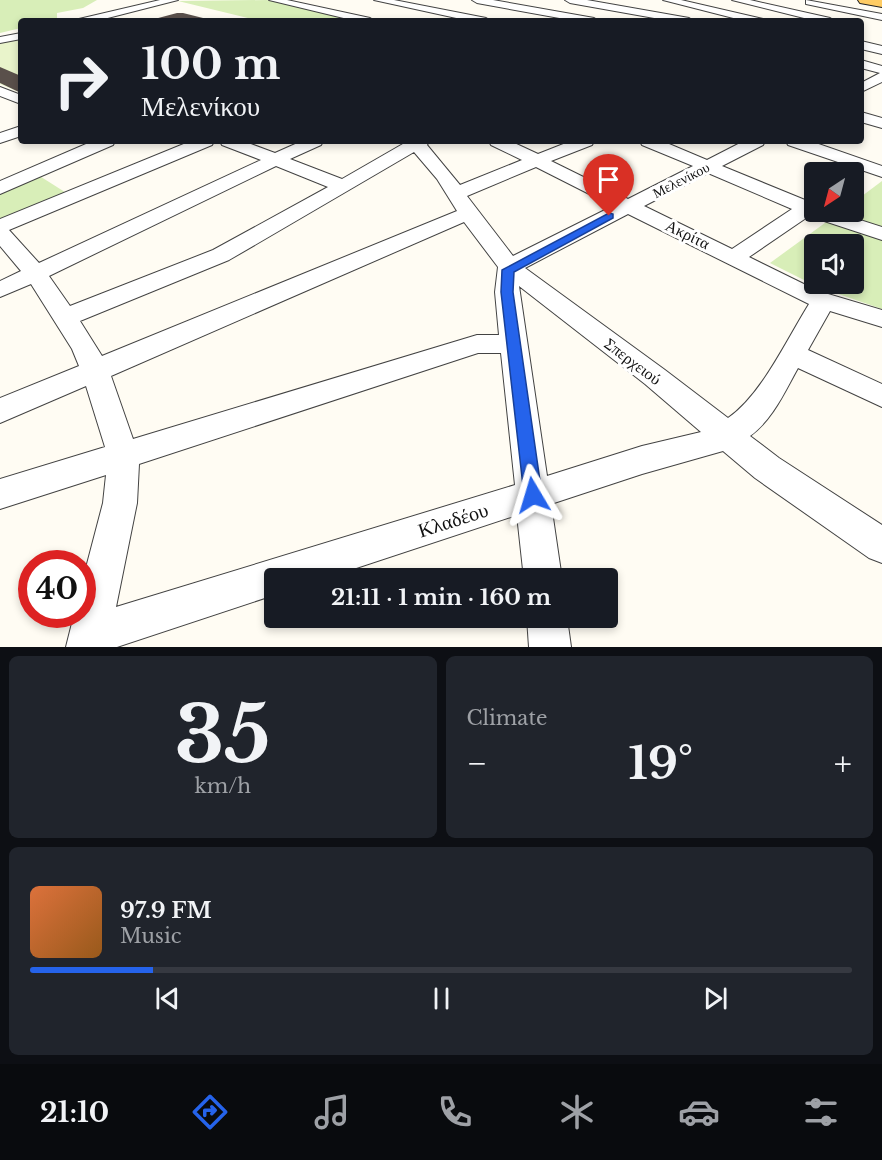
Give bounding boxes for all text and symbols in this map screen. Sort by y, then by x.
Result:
text: 100 m [141,38,280,90]
icon: right [42,42,120,120]
text: Μελενίκου [141,90,260,123]
pin [583,154,634,216]
street label: Μελενίκου [649,158,713,202]
north arrow [804,162,864,222]
map controls [804,162,864,294]
icon: arrive [592,163,625,196]
street label: Ακρίτα [663,215,714,253]
button: sound [804,234,864,294]
street label: Σπερχειού [601,333,665,389]
position arrow [501,463,565,527]
street label: Κλαδέου [415,497,491,543]
speed limit sign: 40 [18,550,96,628]
text: 21:11 · 1 min · 160 m [331,584,551,611]
text: 35 [175,686,271,783]
text: Climate [467,706,547,730]
text: 19° [628,735,693,791]
text: − [467,743,487,784]
text: + [834,743,852,784]
text: km/h [194,774,251,798]
text: 97.9 FM [120,897,212,924]
text: Music [120,924,181,948]
icon: previous [151,982,184,1015]
icon: pause [425,982,458,1015]
icon: next [699,982,732,1015]
icon: directions [189,1091,231,1133]
icon: music [311,1091,353,1133]
icon: phone [434,1091,476,1133]
icon: climate [556,1091,598,1133]
icon: car [678,1091,720,1133]
icon: filters [800,1091,842,1133]
text: 21:10 [40,1096,109,1129]

